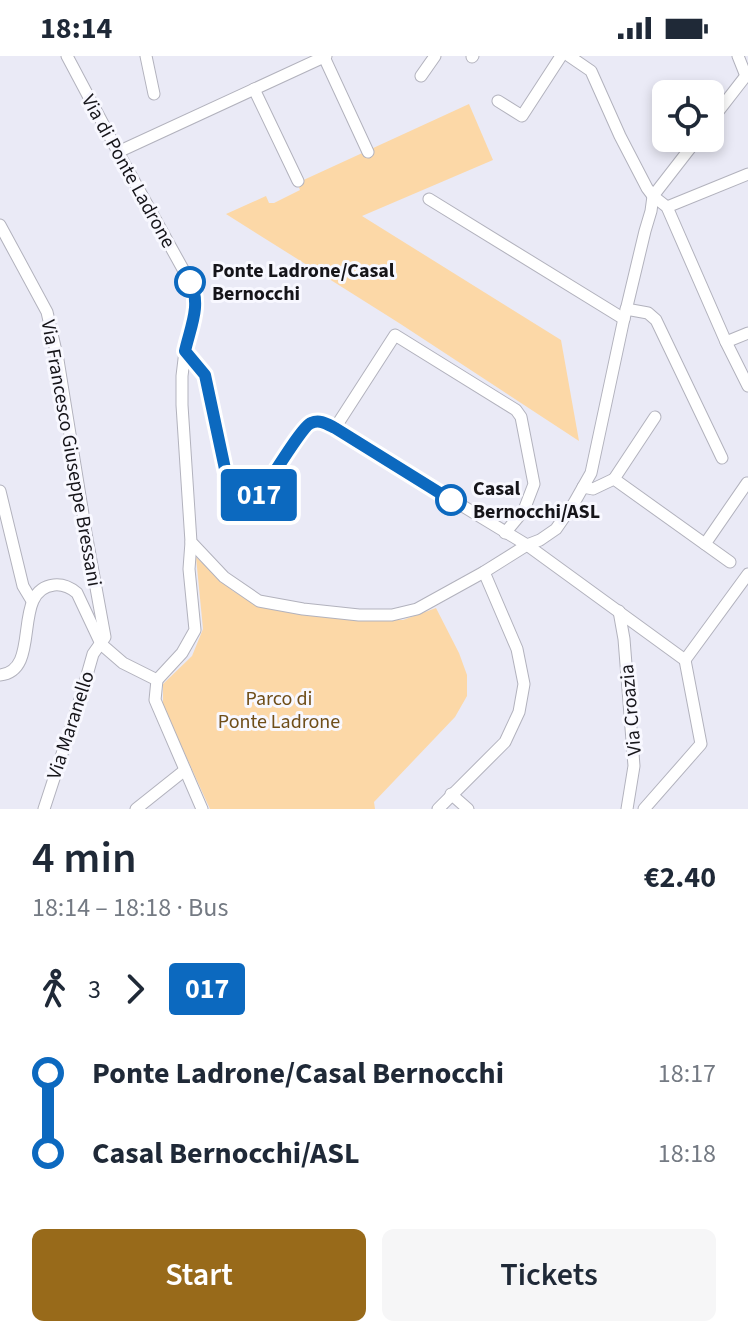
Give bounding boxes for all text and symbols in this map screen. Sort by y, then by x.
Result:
text: 18:14 [40,7,112,50]
map controls [652,80,724,152]
button: locate [652,80,724,152]
street label: Via di Ponte Ladrone [74,90,182,253]
place label: Ponte Ladrone/Casal Bernocchi [212,257,395,308]
marker: Ponte Ladrone/Casal Bernocchi [175,267,205,297]
street label: Via Francesco Giuseppe Bressani [34,318,108,589]
line badge: 017 [213,469,305,521]
text: 017 [237,475,281,515]
place label: Casal Bernocchi/ASL [473,475,600,526]
marker: Casal Bernocchi/ASL [436,485,466,515]
street label: Via Croazia [613,663,649,757]
street label: Via Maranello [40,668,102,783]
park label: Parco di Ponte Ladrone [218,685,340,736]
text: 4 min [32,827,137,890]
text: €2.40 [644,856,716,899]
text: 18:14 – 18:18 · Bus [32,889,228,926]
icon: walk [32,967,76,1011]
icon: forward [113,967,157,1011]
text: 017 [185,969,229,1009]
text: 3 [88,971,101,1008]
text: Ponte Ladrone/Casal Bernocchi [92,1052,504,1095]
text: 18:17 [658,1055,716,1092]
text: Casal Bernocchi/ASL [92,1132,359,1175]
text: 18:18 [658,1135,716,1172]
button: Start [32,1229,366,1321]
button: Tickets [382,1229,716,1321]

